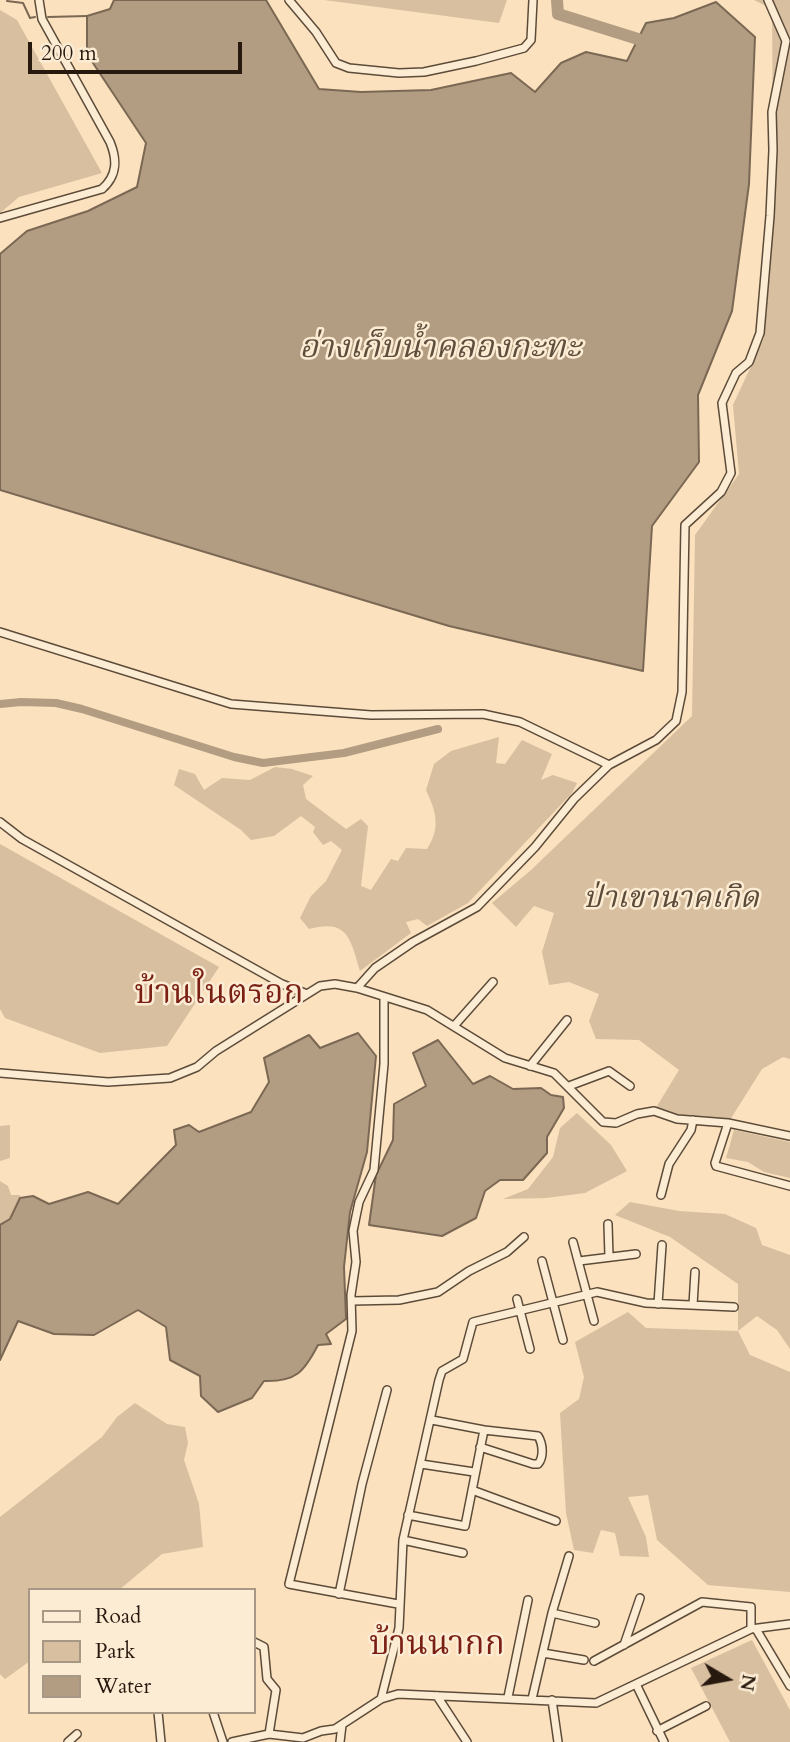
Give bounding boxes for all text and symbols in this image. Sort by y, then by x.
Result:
scale bar [32,28,245,72]
text: 200 m [41,39,97,68]
water label: อ่างเก็บน้ำคลองกะทะ [299,331,581,369]
park label: ป่าเขานาคเกิด [583,882,759,918]
district label: บ้านในตรอก [134,975,304,1015]
legend [28,1588,256,1714]
text: Road [95,1602,141,1631]
district label: บ้านนากก [369,1626,505,1666]
text: Park [95,1637,135,1666]
north arrow [692,1644,762,1714]
text: Water [95,1672,151,1701]
text: N [733,1672,762,1693]

